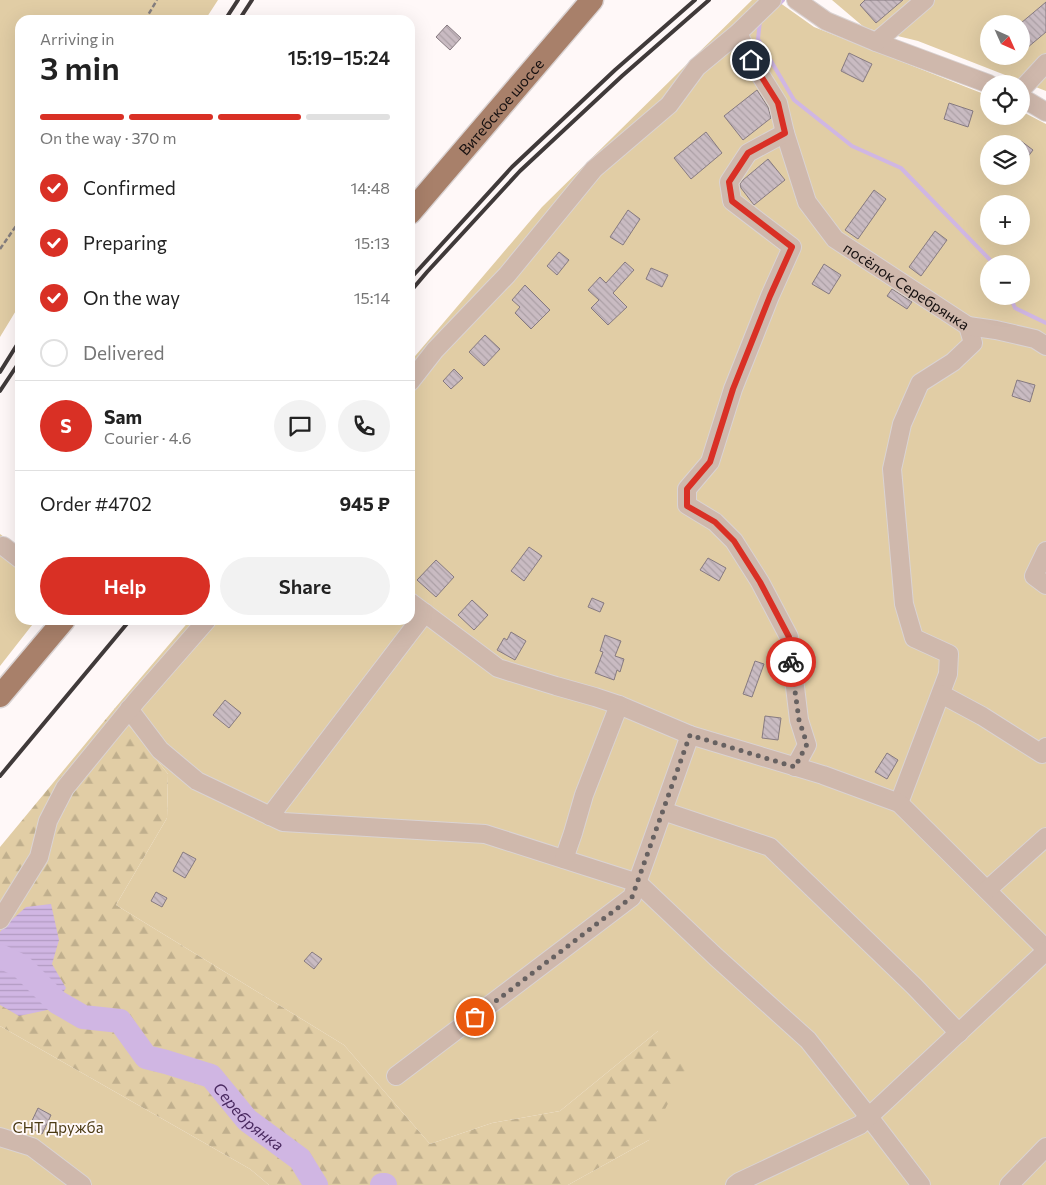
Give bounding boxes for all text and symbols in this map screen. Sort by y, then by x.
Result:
north arrow [980,15,1030,65]
map controls [980,15,1030,305]
text: Arriving in [40,29,114,48]
pin [730,39,772,81]
text: 15:19–15:24 [288,46,390,69]
icon: home [737,46,765,74]
text: 3 min [40,47,120,87]
street label: Витебское шоссе [455,55,547,159]
button: locate [980,75,1030,125]
text: On the way · 370 m [40,128,176,147]
button: layers [980,135,1030,185]
icon: check [40,174,68,202]
text: Confirmed [83,176,176,199]
text: 14:48 [350,178,390,197]
button: + [980,195,1030,245]
icon: check [40,229,68,257]
text: Preparing [83,231,167,254]
text: 15:13 [354,233,390,252]
street label: посёлок Серебрянка [840,238,973,333]
button: − [980,255,1030,305]
icon: check [40,284,68,312]
text: On the way [83,286,180,309]
text: 15:14 [354,288,390,307]
text: Delivered [83,341,164,364]
button: chat [274,400,326,452]
button: phone [338,400,390,452]
text: Sam [104,405,142,428]
text: S [60,414,72,437]
text: Courier · 4.6 [104,428,191,447]
text: Order #4702 [40,492,152,515]
text: 945 ₽ [339,492,390,515]
button: Help [40,557,210,615]
button: Share [220,557,390,615]
courier [766,637,816,687]
icon: bike [777,648,805,676]
pin [454,996,496,1038]
icon: bag [461,1003,489,1031]
water label: Серебрянка [210,1078,288,1154]
park label: СНТ Дружба [13,1118,103,1136]

